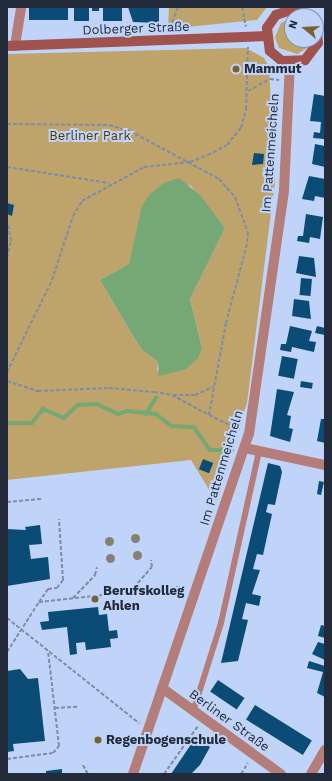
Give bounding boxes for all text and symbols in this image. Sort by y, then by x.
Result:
north arrow [284,8,324,48]
street label: Dolberger Straße [82,19,190,39]
text: N [286,19,301,30]
place label: Mammut [244,61,302,77]
marker: Mammut [231,64,241,74]
street label: Im Pattenmeicheln [259,93,283,213]
park label: Berliner Park [49,128,131,144]
street label: Im Pattenmeicheln [197,409,247,527]
place label: Berufskolleg Ahlen [103,584,184,615]
marker: Berufskolleg Ahlen [90,594,100,604]
street label: Berliner Straße [186,687,272,755]
place label: Regenbogenschule [106,732,226,748]
marker: Regenbogenschule [93,735,103,745]

